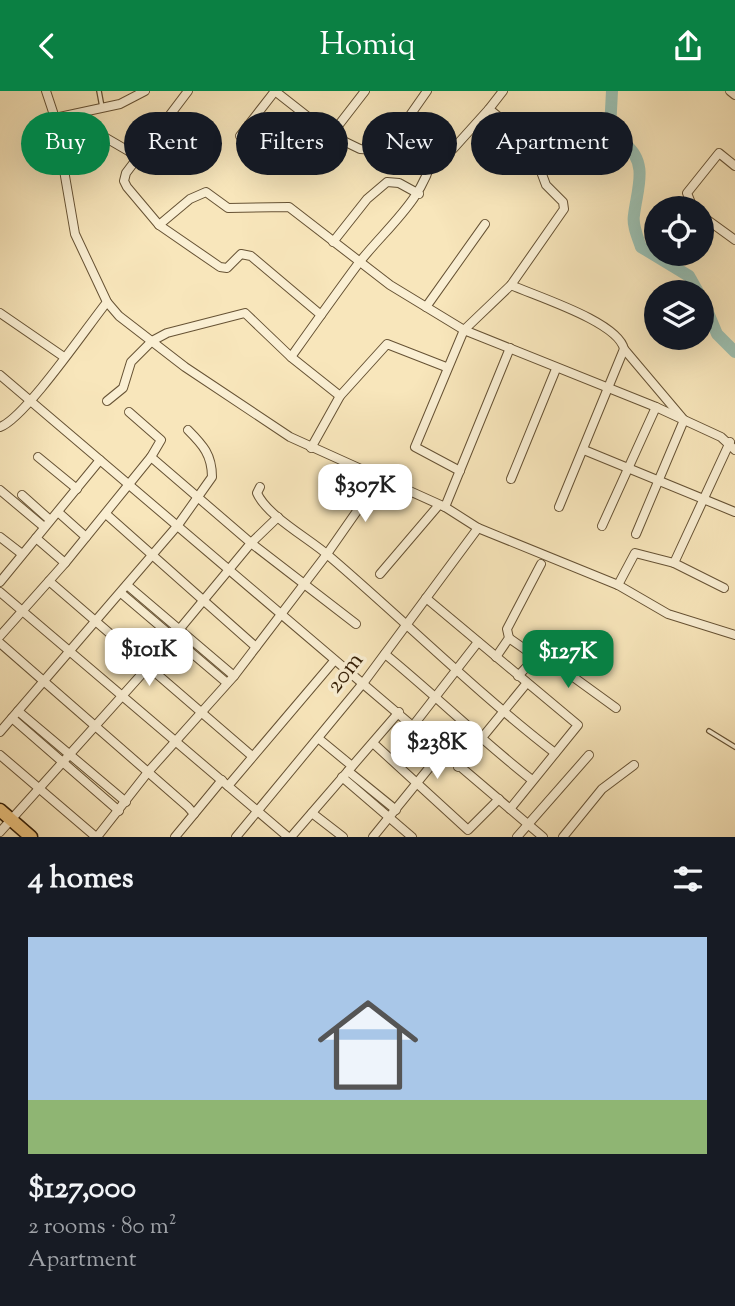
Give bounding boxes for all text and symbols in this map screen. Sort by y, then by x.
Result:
text: Homiq [319,23,416,69]
icon: back [28,27,66,65]
icon: share [669,27,707,65]
chip: Buy [21,112,110,175]
chip: Rent [124,112,222,175]
chip: Filters [236,112,348,175]
chip: New [362,112,457,175]
chip: Apartment [471,112,633,175]
map controls [644,196,714,350]
button: locate [644,196,714,266]
button: layers [644,280,714,350]
pin: $307K [316,465,414,524]
text: $307K [334,470,396,503]
pin: $101K [100,629,198,688]
pin: $127K [519,631,617,690]
text: $101K [121,634,177,667]
text: $127K [538,636,598,669]
street label: 20m [319,645,373,701]
pin: $238K [388,721,486,781]
text: $238K [407,727,467,760]
text: 4 homes [28,858,134,901]
icon: filters [669,860,707,898]
icon: home [305,982,431,1108]
text: $127,000 [28,1168,136,1211]
text: 2 rooms · 80 m² [28,1211,176,1244]
text: Apartment [28,1244,137,1277]

